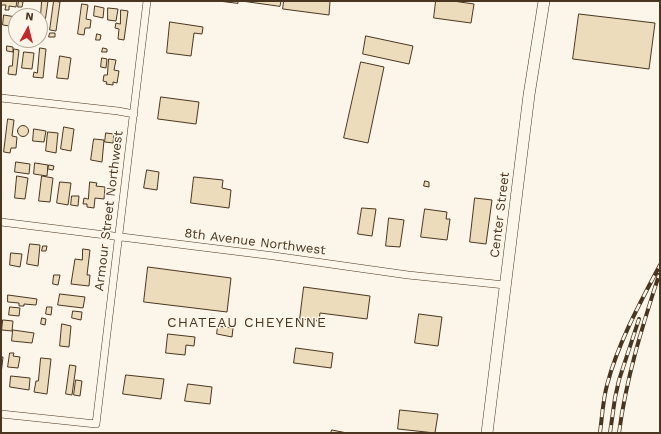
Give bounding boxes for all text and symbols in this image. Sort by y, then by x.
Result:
north arrow [8,8,48,48]
text: N [25,10,34,24]
street label: Armour Street Northwest [91,130,127,292]
street label: Center Street [487,171,513,259]
street label: 8th Avenue Northwest [183,226,327,258]
district label: CHATEAU CHEYENNE [167,315,327,331]

